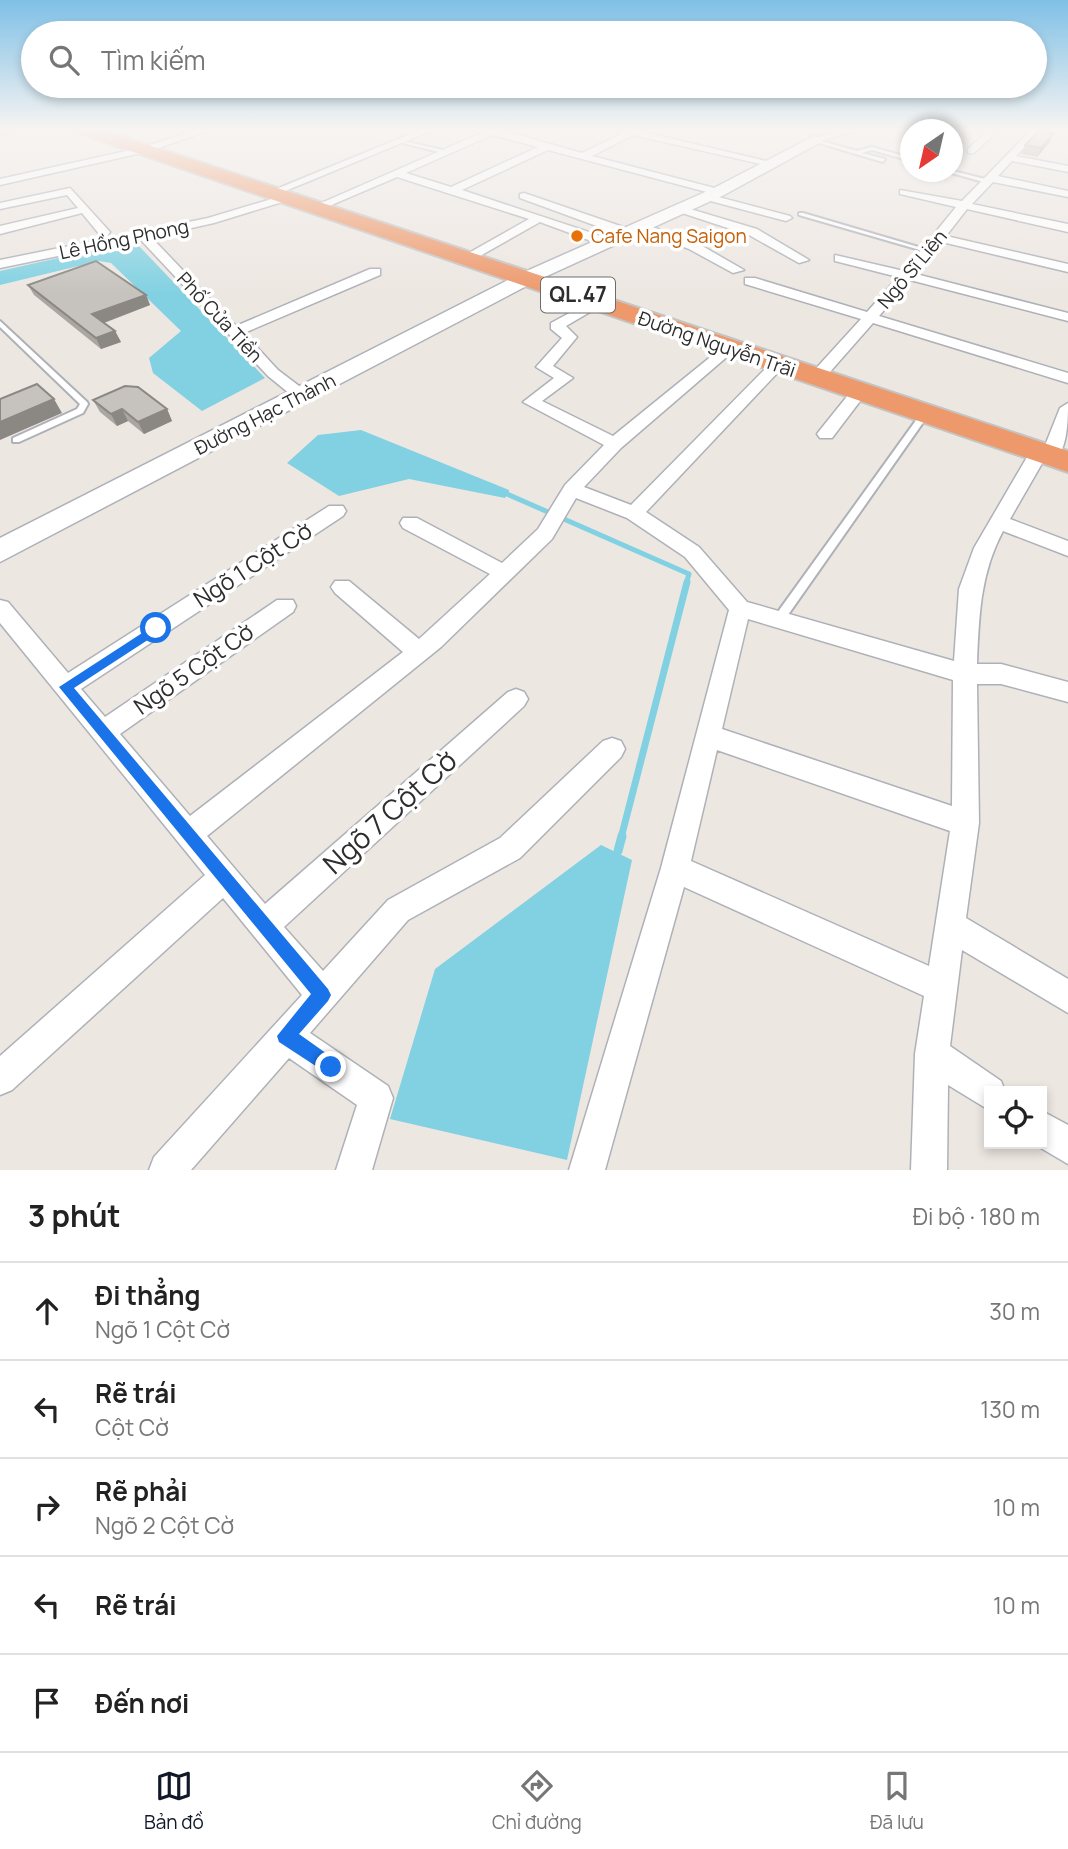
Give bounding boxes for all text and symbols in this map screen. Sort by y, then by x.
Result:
search box [21,21,1047,98]
icon: search [45,41,83,79]
text: Tìm kiếm [101,42,206,78]
north arrow [900,119,963,182]
street label: Lê Hồng Phong [57,213,191,265]
place label: Cafe Nang Saigon [591,223,747,249]
street label: Ngô Sĩ Liên [871,224,953,314]
marker: Cafe Nang Saigon [569,228,585,244]
street label: Phố Cửa Tiền [171,266,269,368]
road number: QL.47 [541,278,615,312]
street label: Đường Nguyễn Trãi [635,305,799,383]
street label: Đường Hạc Thành [190,367,340,461]
street label: Ngõ 1 Cột Cờ [187,514,318,614]
route start [140,612,171,643]
street label: Ngõ 5 Cột Cờ [127,615,260,721]
street label: Ngõ 7 Cột Cờ [314,741,464,882]
route end [315,1051,346,1082]
map controls [984,1086,1047,1149]
button: locate [984,1086,1047,1149]
text: 3 phút [28,1195,120,1236]
text: Đi bộ · 180 m [913,1200,1040,1232]
text: Đi thẳng [95,1277,201,1313]
icon: ahead [28,1292,66,1330]
text: 30 m [989,1295,1040,1327]
text: Ngõ 1 Cột Cờ [95,1313,230,1345]
text: Rẽ trái [95,1375,177,1411]
icon: left [28,1390,66,1428]
text: 130 m [980,1393,1040,1425]
text: Cột Cờ [95,1411,169,1443]
text: Rẽ phải [95,1473,188,1509]
icon: right [28,1488,66,1526]
text: 10 m [993,1491,1040,1523]
text: Ngõ 2 Cột Cờ [95,1509,235,1541]
icon: left [28,1586,66,1624]
text: Rẽ trái [95,1587,177,1623]
text: 10 m [993,1589,1040,1621]
icon: arrive [28,1684,66,1722]
text: Đến nơi [95,1685,189,1721]
tab: Bản đồ [144,1767,204,1835]
tab: Chỉ đường [492,1767,582,1835]
tab: Đã lưu [870,1767,924,1835]

